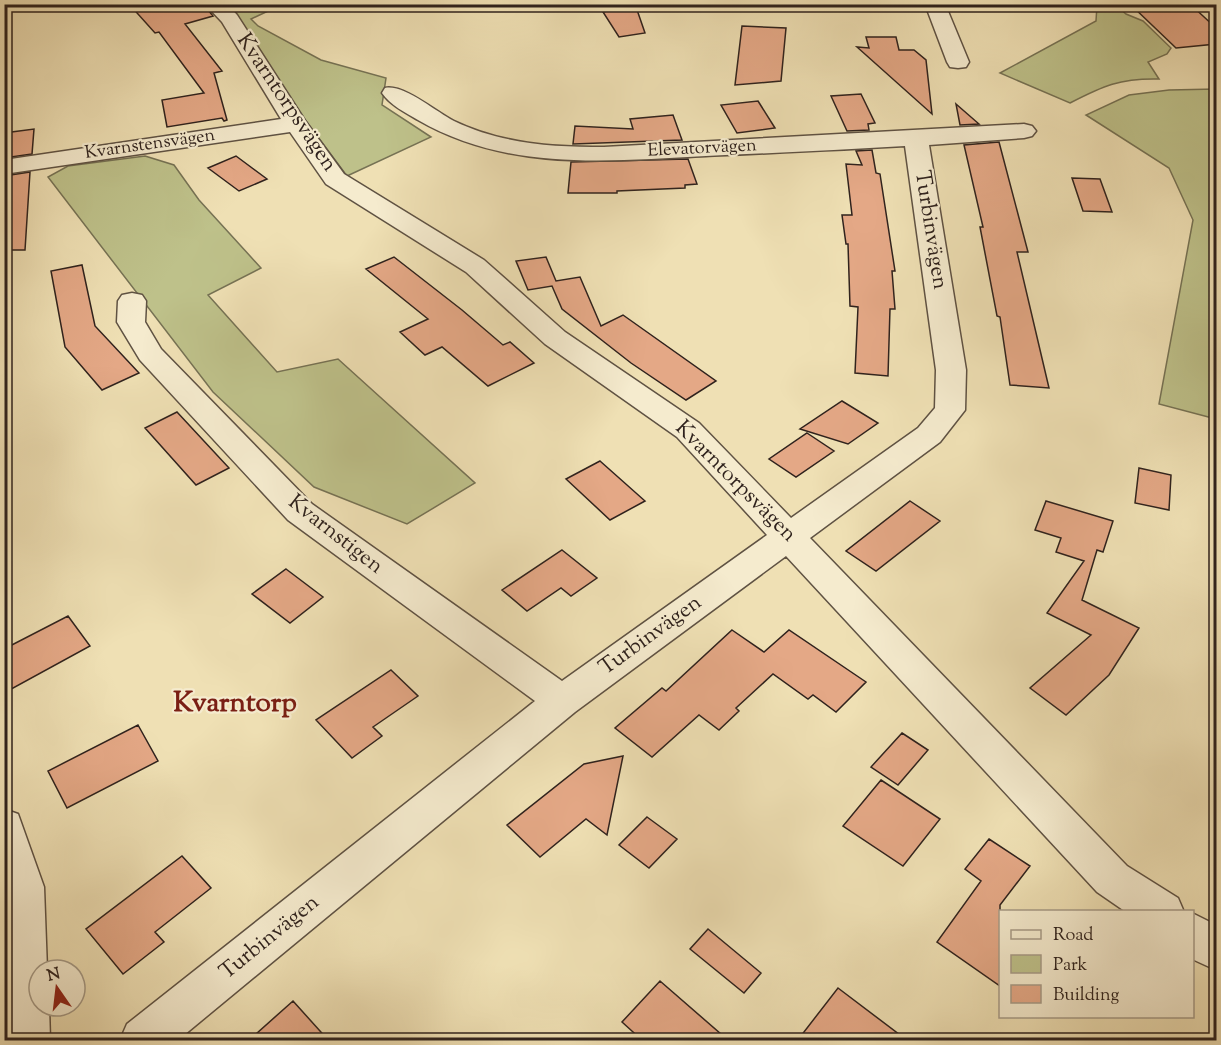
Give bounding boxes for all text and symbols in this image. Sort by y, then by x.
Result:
street label: Kvarntorpsvägen [228,27,344,179]
street label: Kvarnstensvägen [83,123,217,167]
street label: Elevatorvägen [647,133,758,165]
street label: Turbinvägen [905,168,955,292]
street label: Kvarntorpsvägen [667,414,803,550]
street label: Kvarnstigen [280,487,390,583]
street label: Turbinvägen [593,588,709,684]
district label: Kvarntorp [173,684,297,724]
street label: Turbinvägen [213,888,327,988]
legend [999,910,1194,1018]
text: Road [1053,923,1093,949]
text: Park [1053,953,1088,979]
north arrow [27,958,87,1018]
text: N [45,963,63,989]
text: Building [1053,983,1119,1009]

